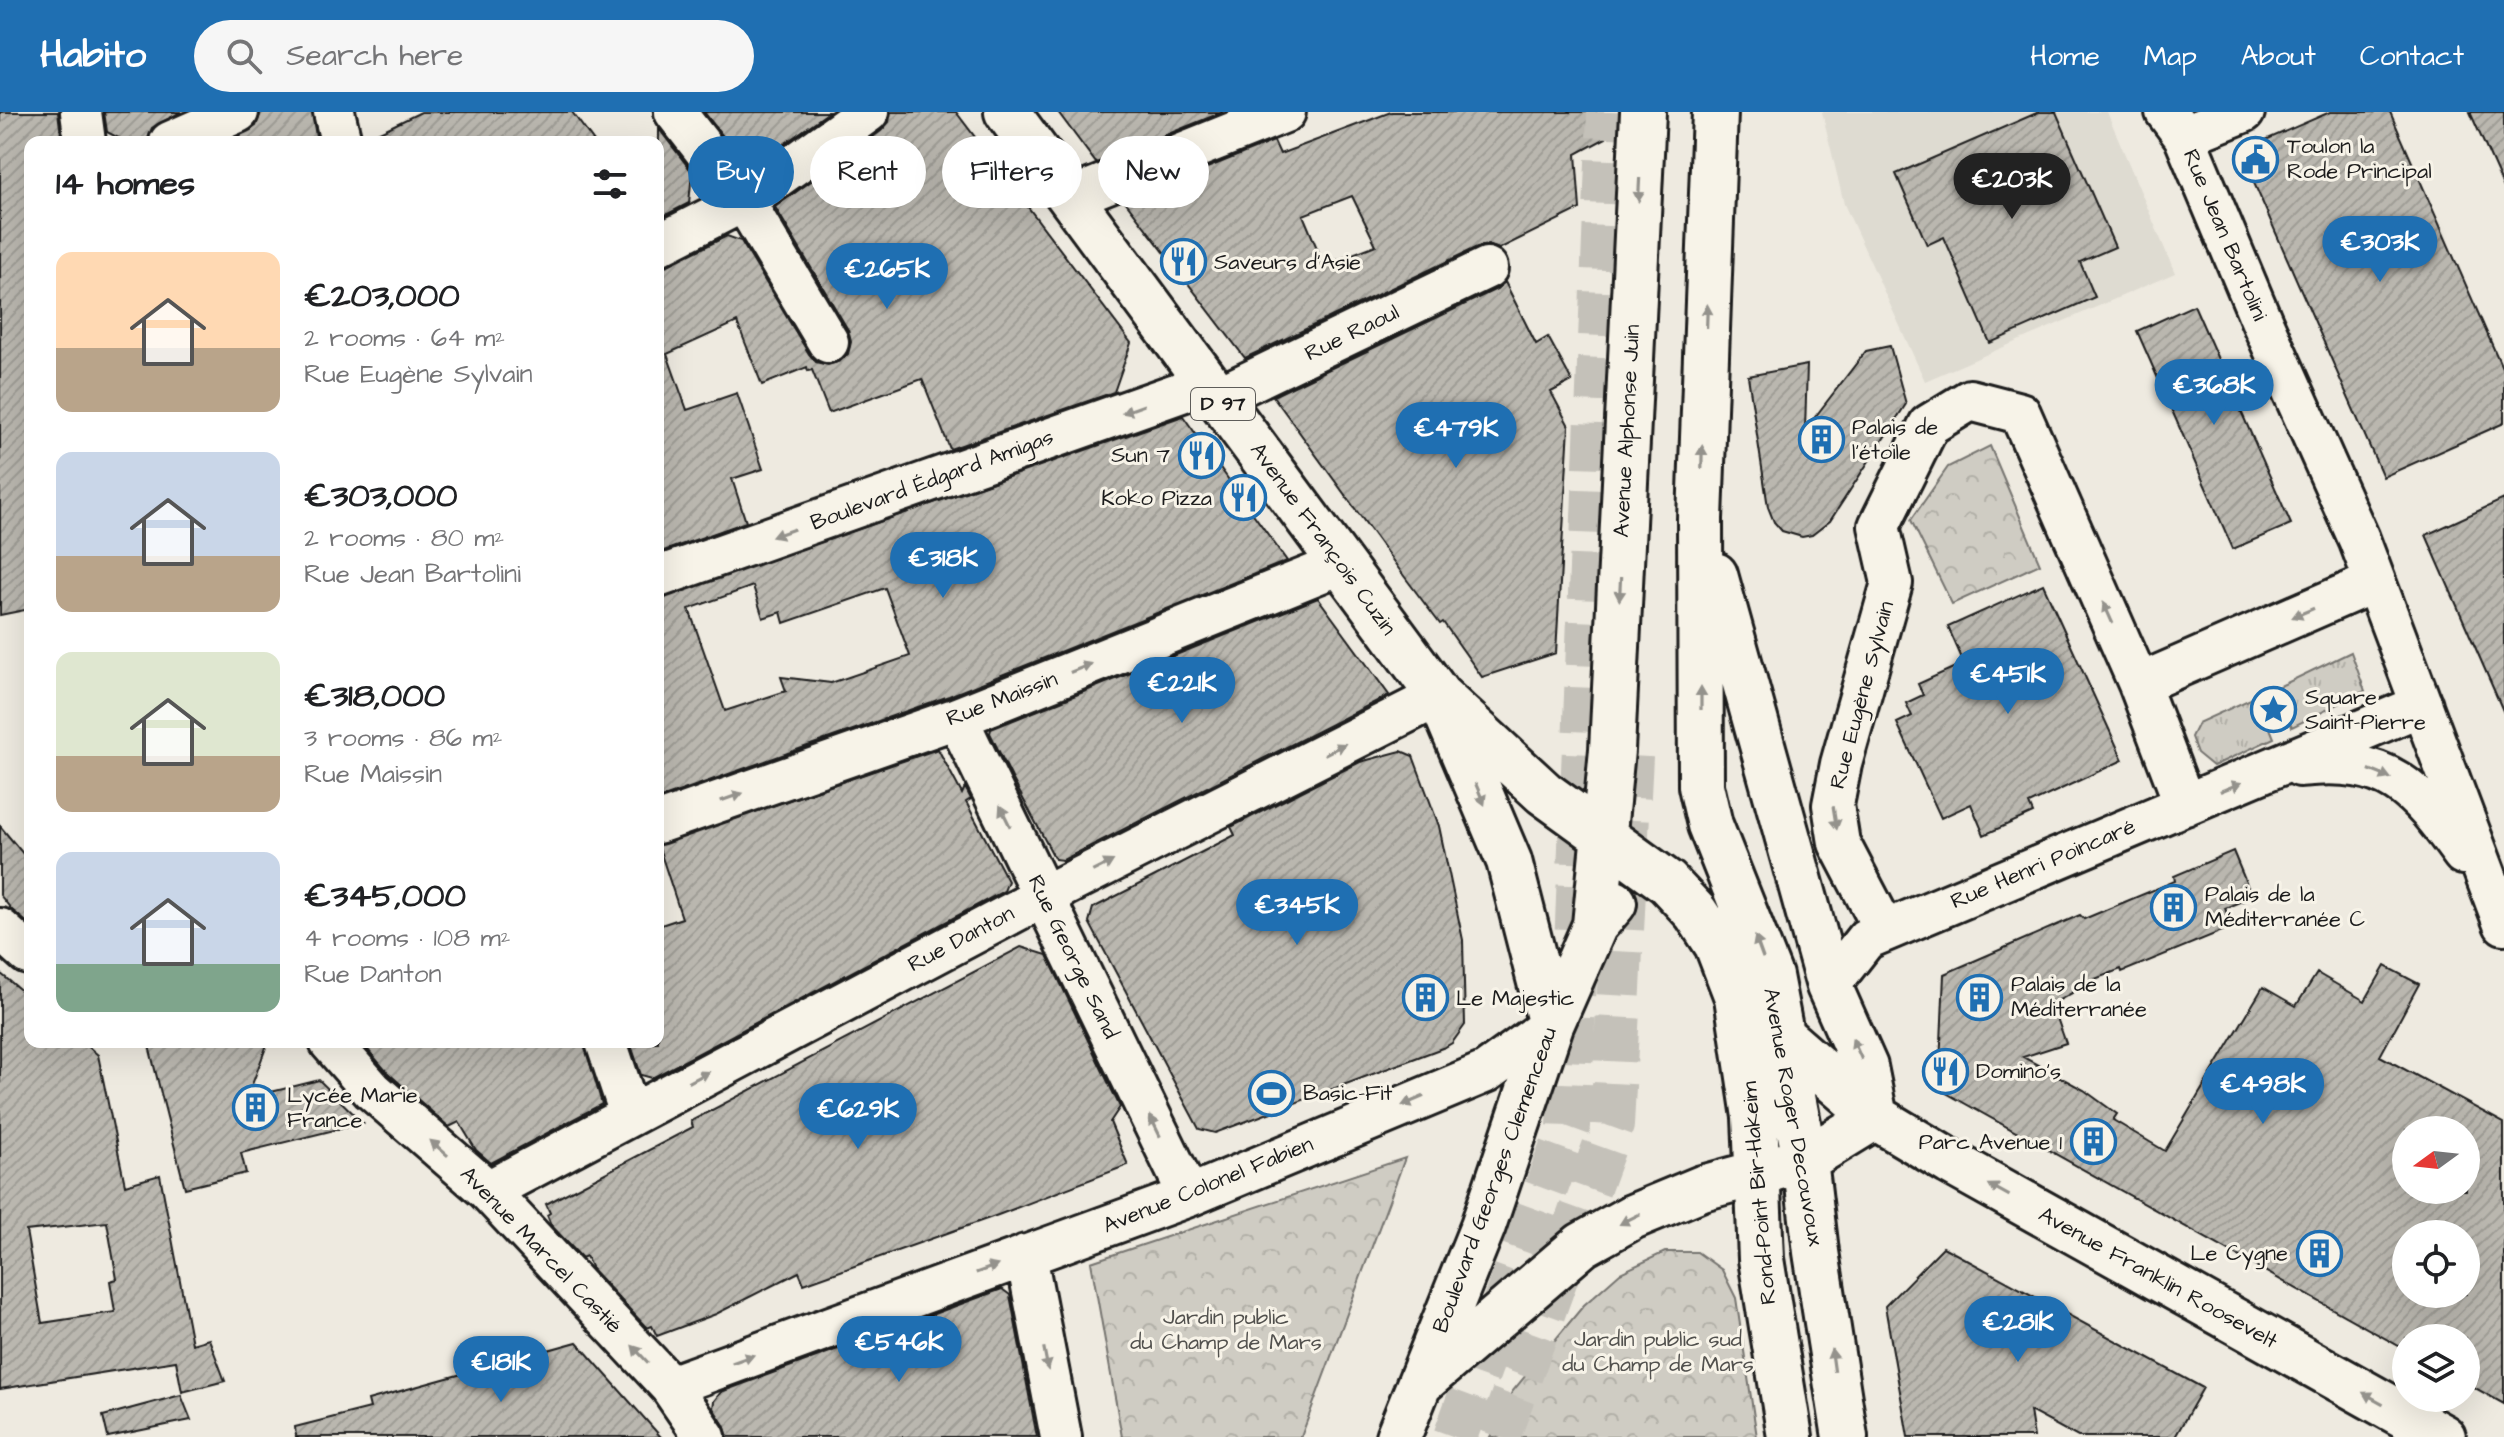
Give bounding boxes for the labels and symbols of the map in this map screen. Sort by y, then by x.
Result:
place label: Toulon la Rode Principal [2287,131,2432,187]
public building icon: Toulon la Rode Principal [2232,135,2280,183]
street label: Rue Jean Bartolini [2175,144,2275,326]
pin: €203K [1956,153,2068,221]
one-way arrow [1632,178,1645,203]
pin: €303K [2324,216,2436,284]
restaurant icon: Saveurs d'Asie [1159,238,1207,286]
pin: €265K [831,243,943,311]
place label: Saveurs d'Asie [1214,247,1361,278]
street label: Rue Raoul [1300,297,1404,369]
one-way arrow [1700,303,1713,328]
street label: Avenue Alphonse Juin [1606,324,1648,538]
pin: €368K [2158,359,2270,427]
road number: D 97 [1191,388,1255,420]
pin: €479K [1400,402,1512,470]
one-way arrow [1121,403,1145,415]
place label: Palais de l'étoile [1852,412,1938,468]
building icon: Palais de l'étoile [1797,416,1845,464]
street label: Boulevard Édgard Amigas [806,422,1058,539]
restaurant icon: Sun 7 [1177,431,1225,479]
street label: Avenue François Cuzin [1242,436,1404,642]
place label: Sun 7 [1111,440,1170,471]
one-way arrow [1695,444,1708,469]
restaurant icon: Koko Pizza [1219,474,1267,522]
place label: Koko Pizza [1101,483,1212,514]
one-way arrow [771,527,795,540]
pin: €318K [887,532,999,600]
one-way arrow [1613,577,1626,602]
street label: Rue Eugène Sylvain [1822,598,1903,793]
one-way arrow [2101,601,2114,625]
one-way arrow [2291,607,2315,620]
pin: €451K [1952,648,2064,716]
pin: €221K [1126,657,1238,725]
one-way arrow [1069,661,1093,674]
street label: Rue Maissin [942,664,1062,734]
place label: Square Saint-Pierre [2305,682,2426,738]
one-way arrow [1695,685,1707,710]
place icon: Square Saint-Pierre [2250,686,2298,734]
one-way arrow [1323,742,1346,755]
one-way arrow [2369,767,2392,780]
one-way arrow [2219,780,2243,793]
one-way arrow [1474,782,1487,805]
one-way arrow [720,790,744,803]
one-way arrow [999,805,1012,828]
one-way arrow [1830,806,1842,831]
street label: Rue Henri Poincaré [1946,811,2140,917]
one-way arrow [1091,859,1114,873]
street label: Rue George Sand [1019,870,1126,1045]
pin: €345K [1241,879,1353,947]
place label: Palais de la Méditerranée C [2205,879,2366,935]
building icon: Palais de la Méditerranée C [2150,883,2198,931]
street label: Rue Danton [902,898,1020,980]
one-way arrow [1752,935,1765,959]
place label: Palais de la Méditerranée [2011,969,2147,1025]
building icon: Palais de la Méditerranée [1956,973,2004,1021]
building icon: Le Majestic [1401,974,1449,1022]
place label: Le Majestic [1456,983,1574,1014]
street label: Avenue Roger Decouvoux [1754,986,1831,1249]
street label: Boulevard Georges Clemenceau [1425,1023,1566,1338]
one-way arrow [1851,1038,1864,1061]
restaurant icon: Domino's [1921,1047,1969,1095]
place label: Domino's [1976,1056,2061,1087]
pin: €498K [2207,1058,2319,1126]
sports icon: Basic-Fit [1248,1069,1296,1117]
one-way arrow [687,1071,710,1084]
place label: Basic-Fit [1303,1078,1393,1109]
place label: Lycée Marie France [287,1080,418,1136]
street label: Rond-Point Bir-Hakeim [1734,1080,1784,1306]
pin: €629K [802,1083,914,1151]
building icon: Lycée Marie France [232,1084,280,1132]
one-way arrow [1401,1095,1425,1108]
one-way arrow [1148,1115,1162,1138]
north arrow [2392,1116,2480,1204]
building icon: Parc Avenue 1 [2069,1118,2117,1166]
place label: Parc Avenue 1 [1919,1127,2062,1158]
street label: Avenue Colonel Fabien [1098,1129,1318,1241]
one-way arrow [429,1140,449,1157]
street label: Avenue Marcel Castié [453,1159,629,1341]
one-way arrow [1988,1183,2010,1197]
street label: Avenue Franklin Roosevelt [2033,1199,2283,1357]
one-way arrow [1619,1212,1642,1226]
building icon: Le Cygne [2295,1229,2343,1277]
place label: Le Cygne [2190,1238,2288,1270]
one-way arrow [975,1263,999,1275]
pin: €281K [1962,1296,2074,1364]
park label: Jardin public du Champ de Mars [1130,1302,1322,1358]
pin: €546K [843,1316,955,1384]
park label: Jardin public sud du Champ de Mars [1562,1324,1754,1380]
pin: €181K [445,1336,557,1404]
one-way arrow [631,1344,649,1363]
one-way arrow [1040,1347,1053,1372]
one-way arrow [1826,1347,1839,1372]
one-way arrow [731,1352,755,1365]
one-way arrow [2362,1391,2384,1405]

